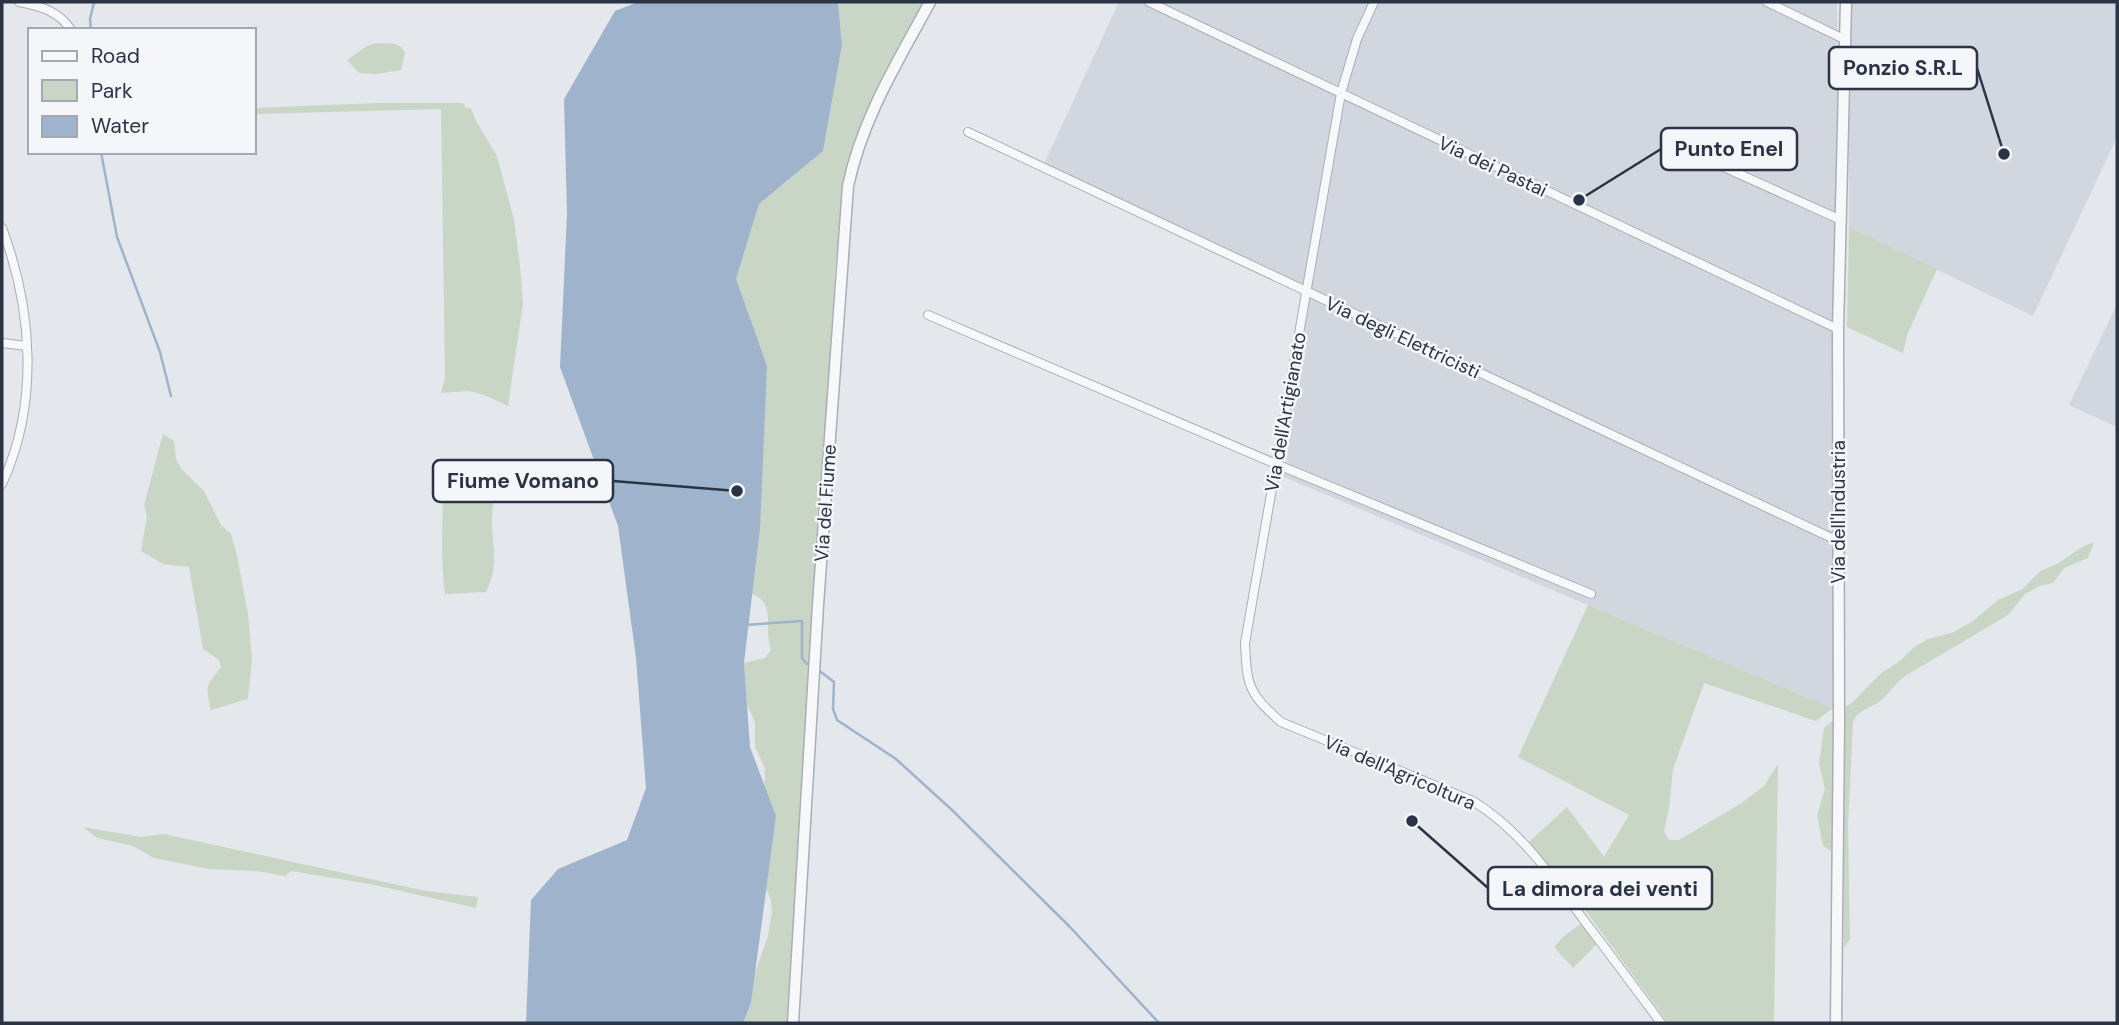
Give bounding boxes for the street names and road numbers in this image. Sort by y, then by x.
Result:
street label: Via dei Pastai [1434,130,1551,203]
street label: Via degli Elettricisti [1321,291,1484,384]
street label: Via dell'Artigianato [1259,330,1312,494]
street label: Via dell'Industria [1826,440,1851,584]
street label: Via del Fiume [809,443,842,563]
street label: Via dell'Agricoltura [1320,729,1480,816]

